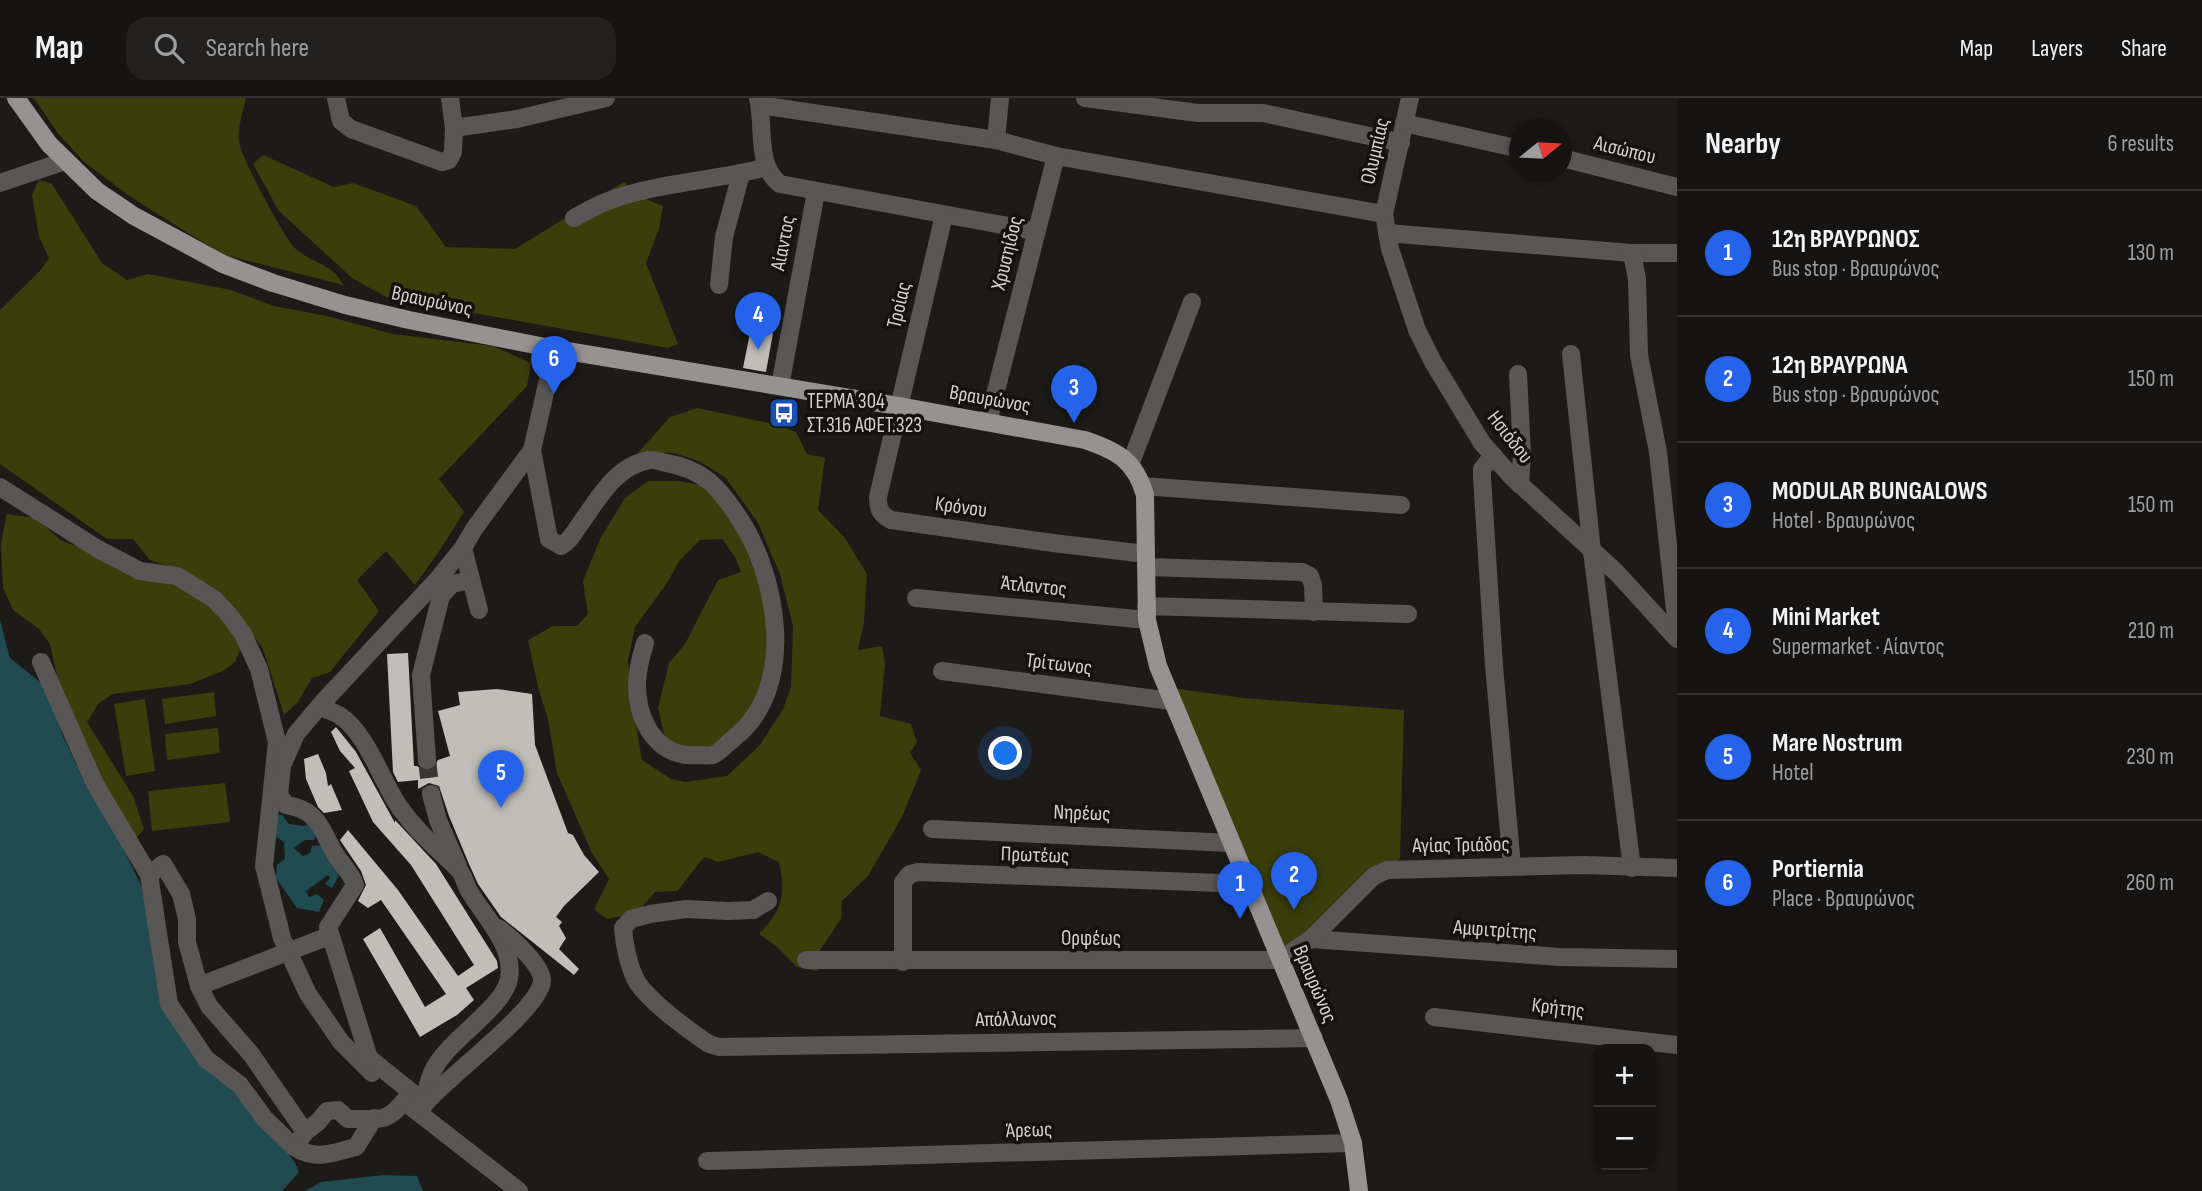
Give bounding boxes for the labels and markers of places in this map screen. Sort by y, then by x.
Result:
pin: 4 [735,292,781,350]
pin: 6 [531,336,577,394]
pin: 3 [1051,365,1097,423]
place label: ΤΕΡΜΑ 304 ΣΤ.316 ΑΦΕΤ.323 [807,389,922,438]
bus stop icon: ΤΕΡΜΑ 304 ΣΤ.316 ΑΦΕΤ.323 [767,396,801,430]
pin: 5 [478,750,524,808]
pin: 2 [1271,852,1317,910]
pin: 1 [1217,861,1263,919]

